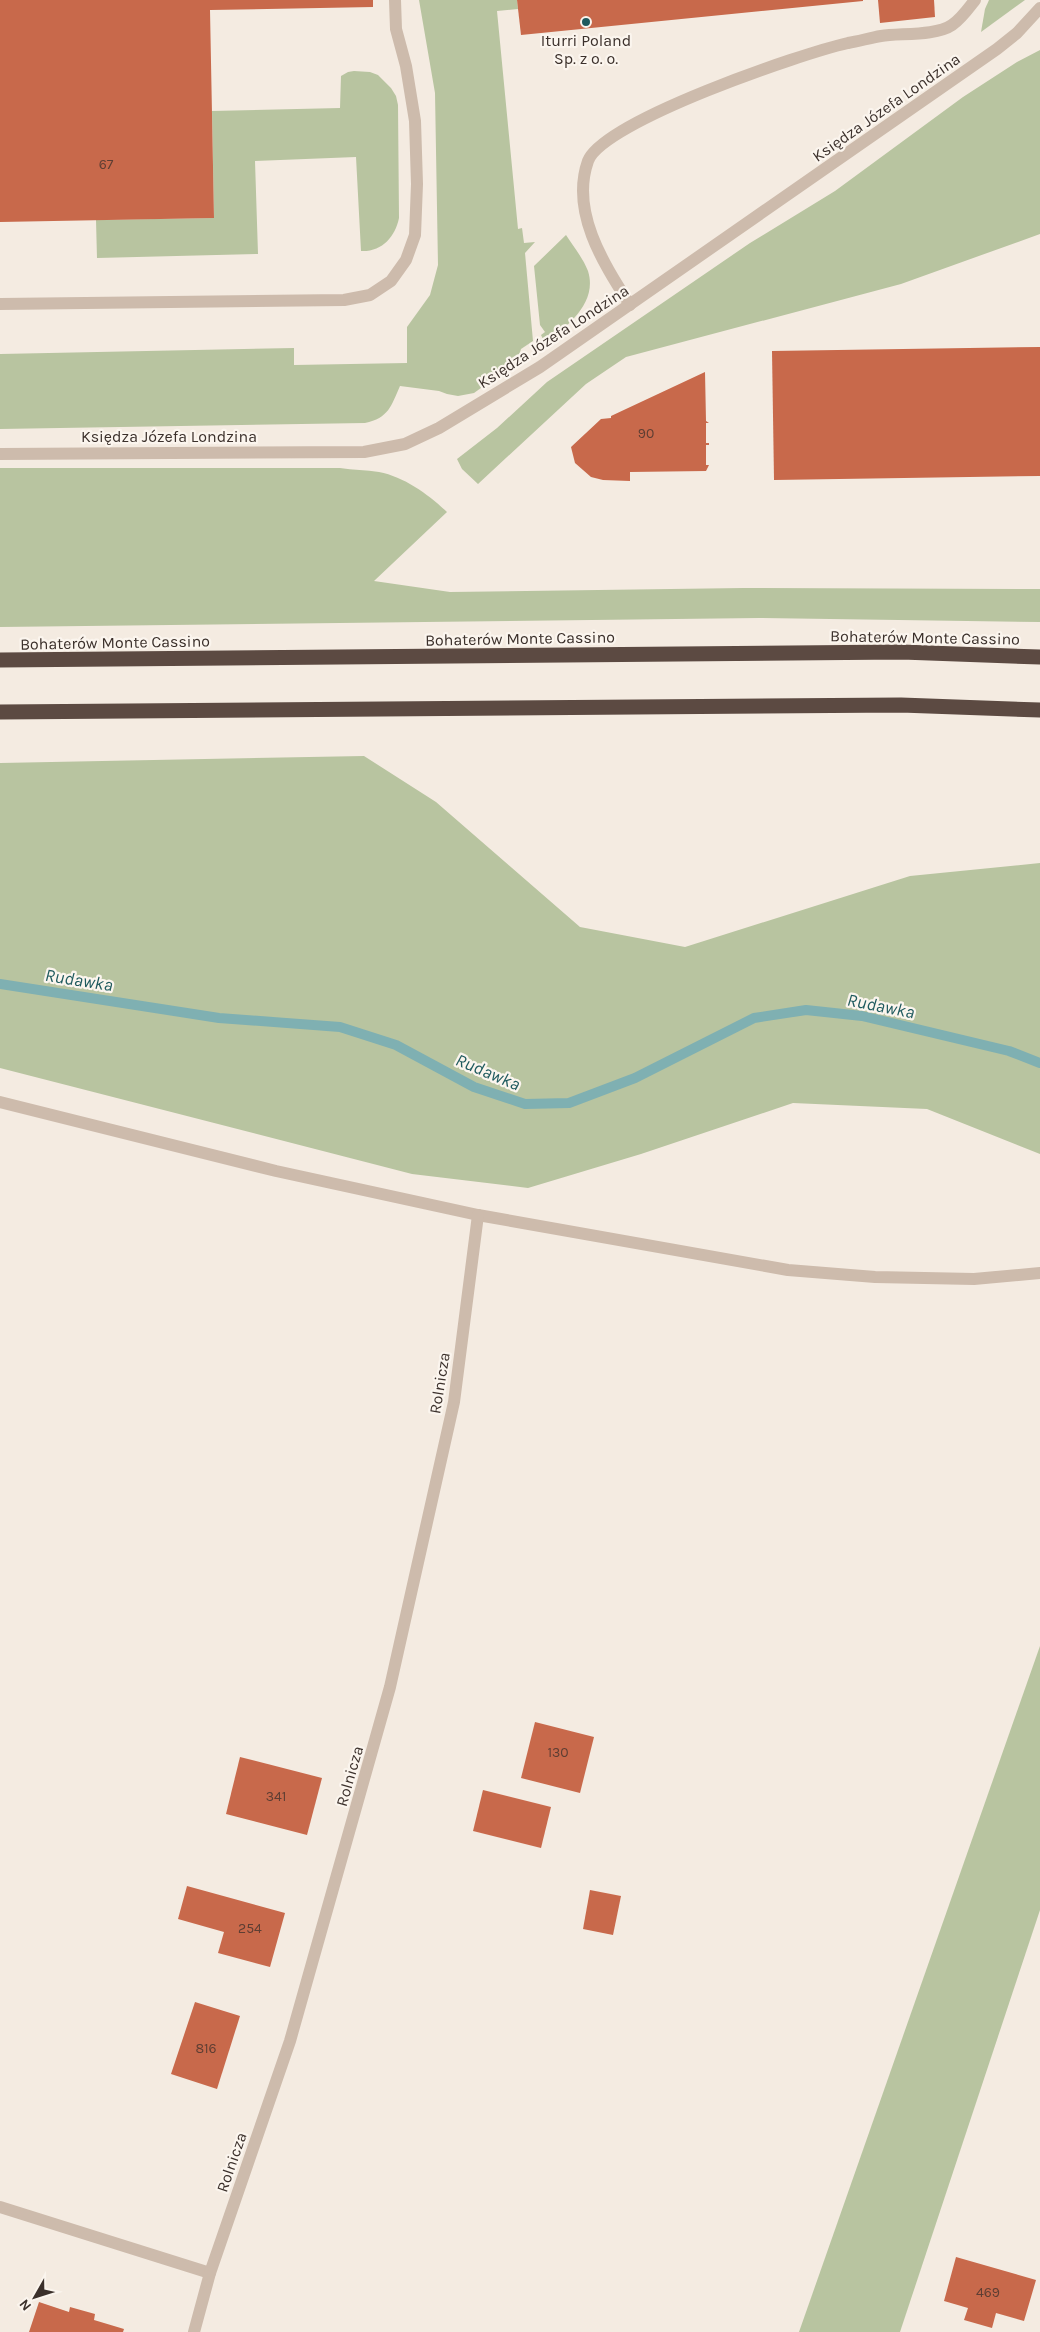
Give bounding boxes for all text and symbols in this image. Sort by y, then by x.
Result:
marker: Iturri Poland Sp. z o. o. [580,16,592,28]
place label: Iturri Poland Sp. z o. o. [541,31,631,68]
street label: Księdza Józefa Londzina [809,49,964,166]
house number: 67 [99,156,114,173]
street label: Księdza Józefa Londzina [474,281,632,392]
house number: 90 [638,425,654,442]
street label: Księdza Józefa Londzina [81,427,257,446]
street label: Bohaterów Monte Cassino [830,626,1020,649]
street label: Bohaterów Monte Cassino [425,627,615,650]
street label: Bohaterów Monte Cassino [20,631,210,654]
water label: Rudawka [43,964,115,996]
water label: Rudawka [845,989,917,1023]
water label: Rudawka [452,1049,524,1095]
street label: Rolnicza [425,1351,454,1415]
street label: Rolnicza [332,1744,367,1809]
house number: 130 [547,1744,569,1761]
house number: 341 [266,1788,286,1805]
house number: 254 [238,1920,262,1937]
house number: 816 [195,2040,217,2057]
street label: Rolnicza [212,2130,251,2195]
north arrow [10,2272,60,2322]
house number: 469 [976,2284,1000,2301]
text: N [16,2296,35,2314]

